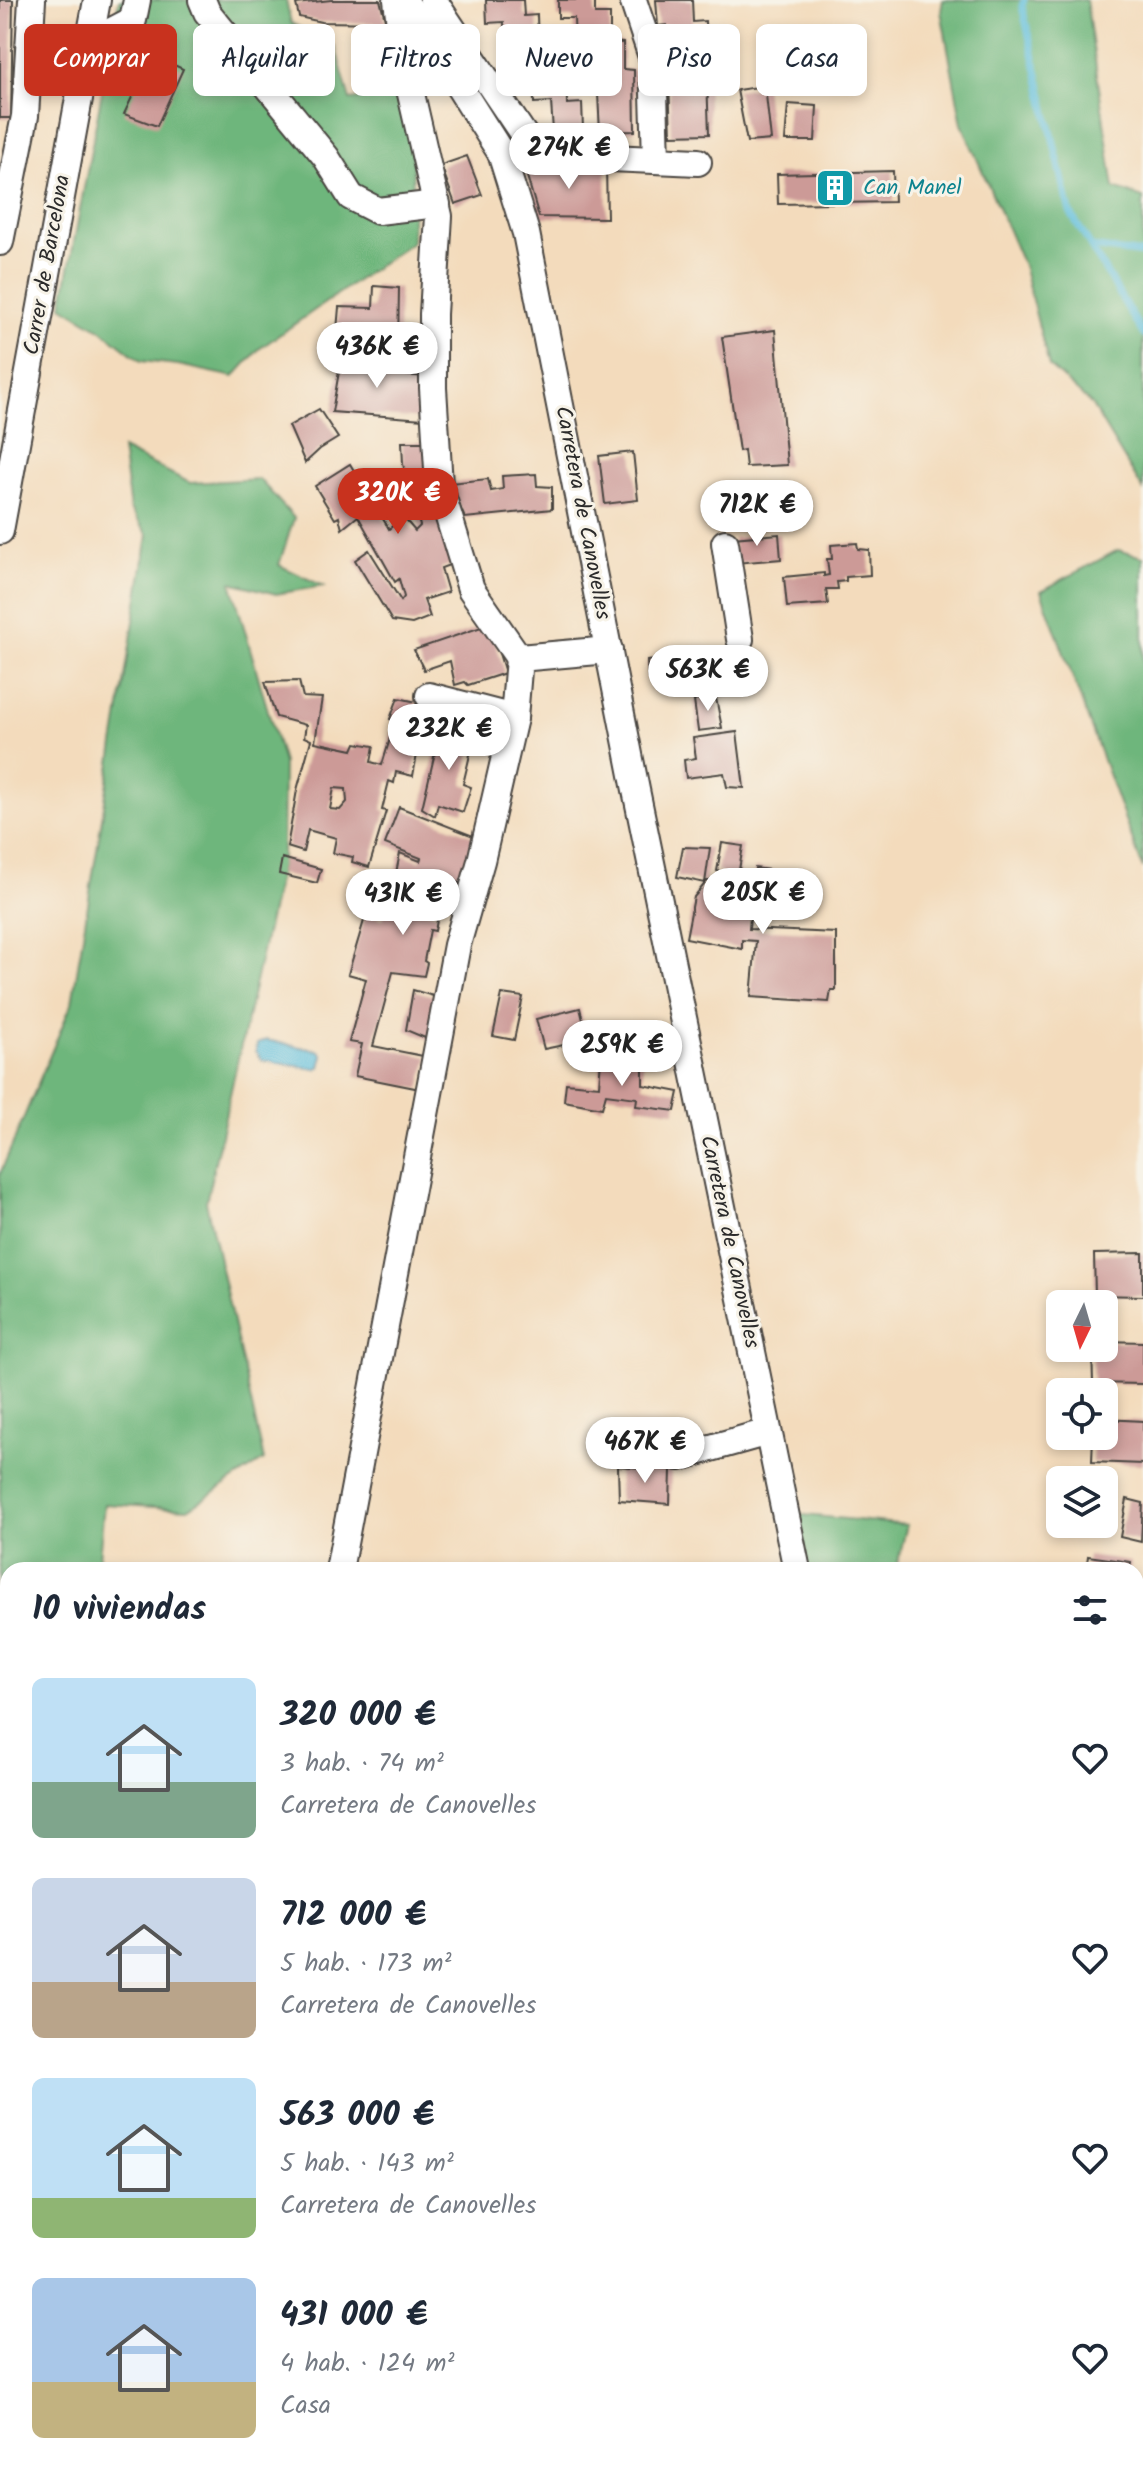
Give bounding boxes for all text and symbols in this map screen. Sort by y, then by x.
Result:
chip: Comprar [24,24,177,96]
chip: Alquilar [193,24,335,96]
chip: Filtros [351,24,480,96]
chip: Nuevo [496,24,622,96]
chip: Piso [638,24,740,96]
chip: Casa [756,24,867,96]
pin: 274K € [504,123,634,191]
text: 274K € [527,128,611,170]
building icon: Can Manel [814,167,856,209]
place label: Can Manel [863,171,962,206]
street label: Carrer de Barcelona [15,172,81,358]
pin: 436K € [312,322,442,390]
text: 436K € [335,327,419,369]
street label: Carretera de Canovelles [544,403,620,623]
pin: 320K € [333,468,463,536]
text: 320K € [356,473,440,515]
pin: 712K € [692,480,822,548]
text: 712K € [718,485,796,527]
pin: 563K € [643,645,773,713]
text: 563K € [666,650,750,692]
pin: 232K € [384,704,514,772]
text: 232K € [406,709,492,751]
pin: 205K € [698,868,828,936]
pin: 431K € [338,869,468,937]
text: 205K € [721,873,805,915]
text: 431K € [364,874,442,916]
pin: 259K € [557,1020,687,1088]
text: 259K € [580,1025,664,1067]
street label: Carretera de Canovelles [689,1132,769,1352]
north arrow [1046,1290,1118,1362]
map controls [1046,1290,1118,1538]
button: locate [1046,1378,1118,1450]
pin: 467K € [580,1417,710,1485]
text: 467K € [604,1422,686,1464]
button: layers [1046,1466,1118,1538]
text: 10 viviendas [32,1583,206,1637]
icon: filters [1068,1588,1112,1632]
text: 320 000 € [280,1689,436,1743]
icon: home [96,1710,192,1806]
icon: heart [1068,1736,1112,1780]
text: 3 hab. · 74 m² [280,1743,444,1785]
text: Carretera de Canovelles [280,1785,536,1827]
text: 712 000 € [280,1889,426,1943]
icon: home [96,1910,192,2006]
icon: heart [1068,1936,1112,1980]
text: 5 hab. · 173 m² [280,1943,451,1985]
text: Carretera de Canovelles [280,1985,536,2027]
text: 563 000 € [280,2089,434,2143]
icon: home [96,2110,192,2206]
icon: heart [1068,2136,1112,2180]
text: 5 hab. · 143 m² [280,2143,454,2185]
text: Carretera de Canovelles [280,2185,536,2227]
text: 431 000 € [280,2289,427,2343]
icon: home [96,2310,192,2406]
icon: heart [1068,2336,1112,2380]
text: 4 hab. · 124 m² [280,2343,454,2385]
text: Casa [280,2385,331,2427]

